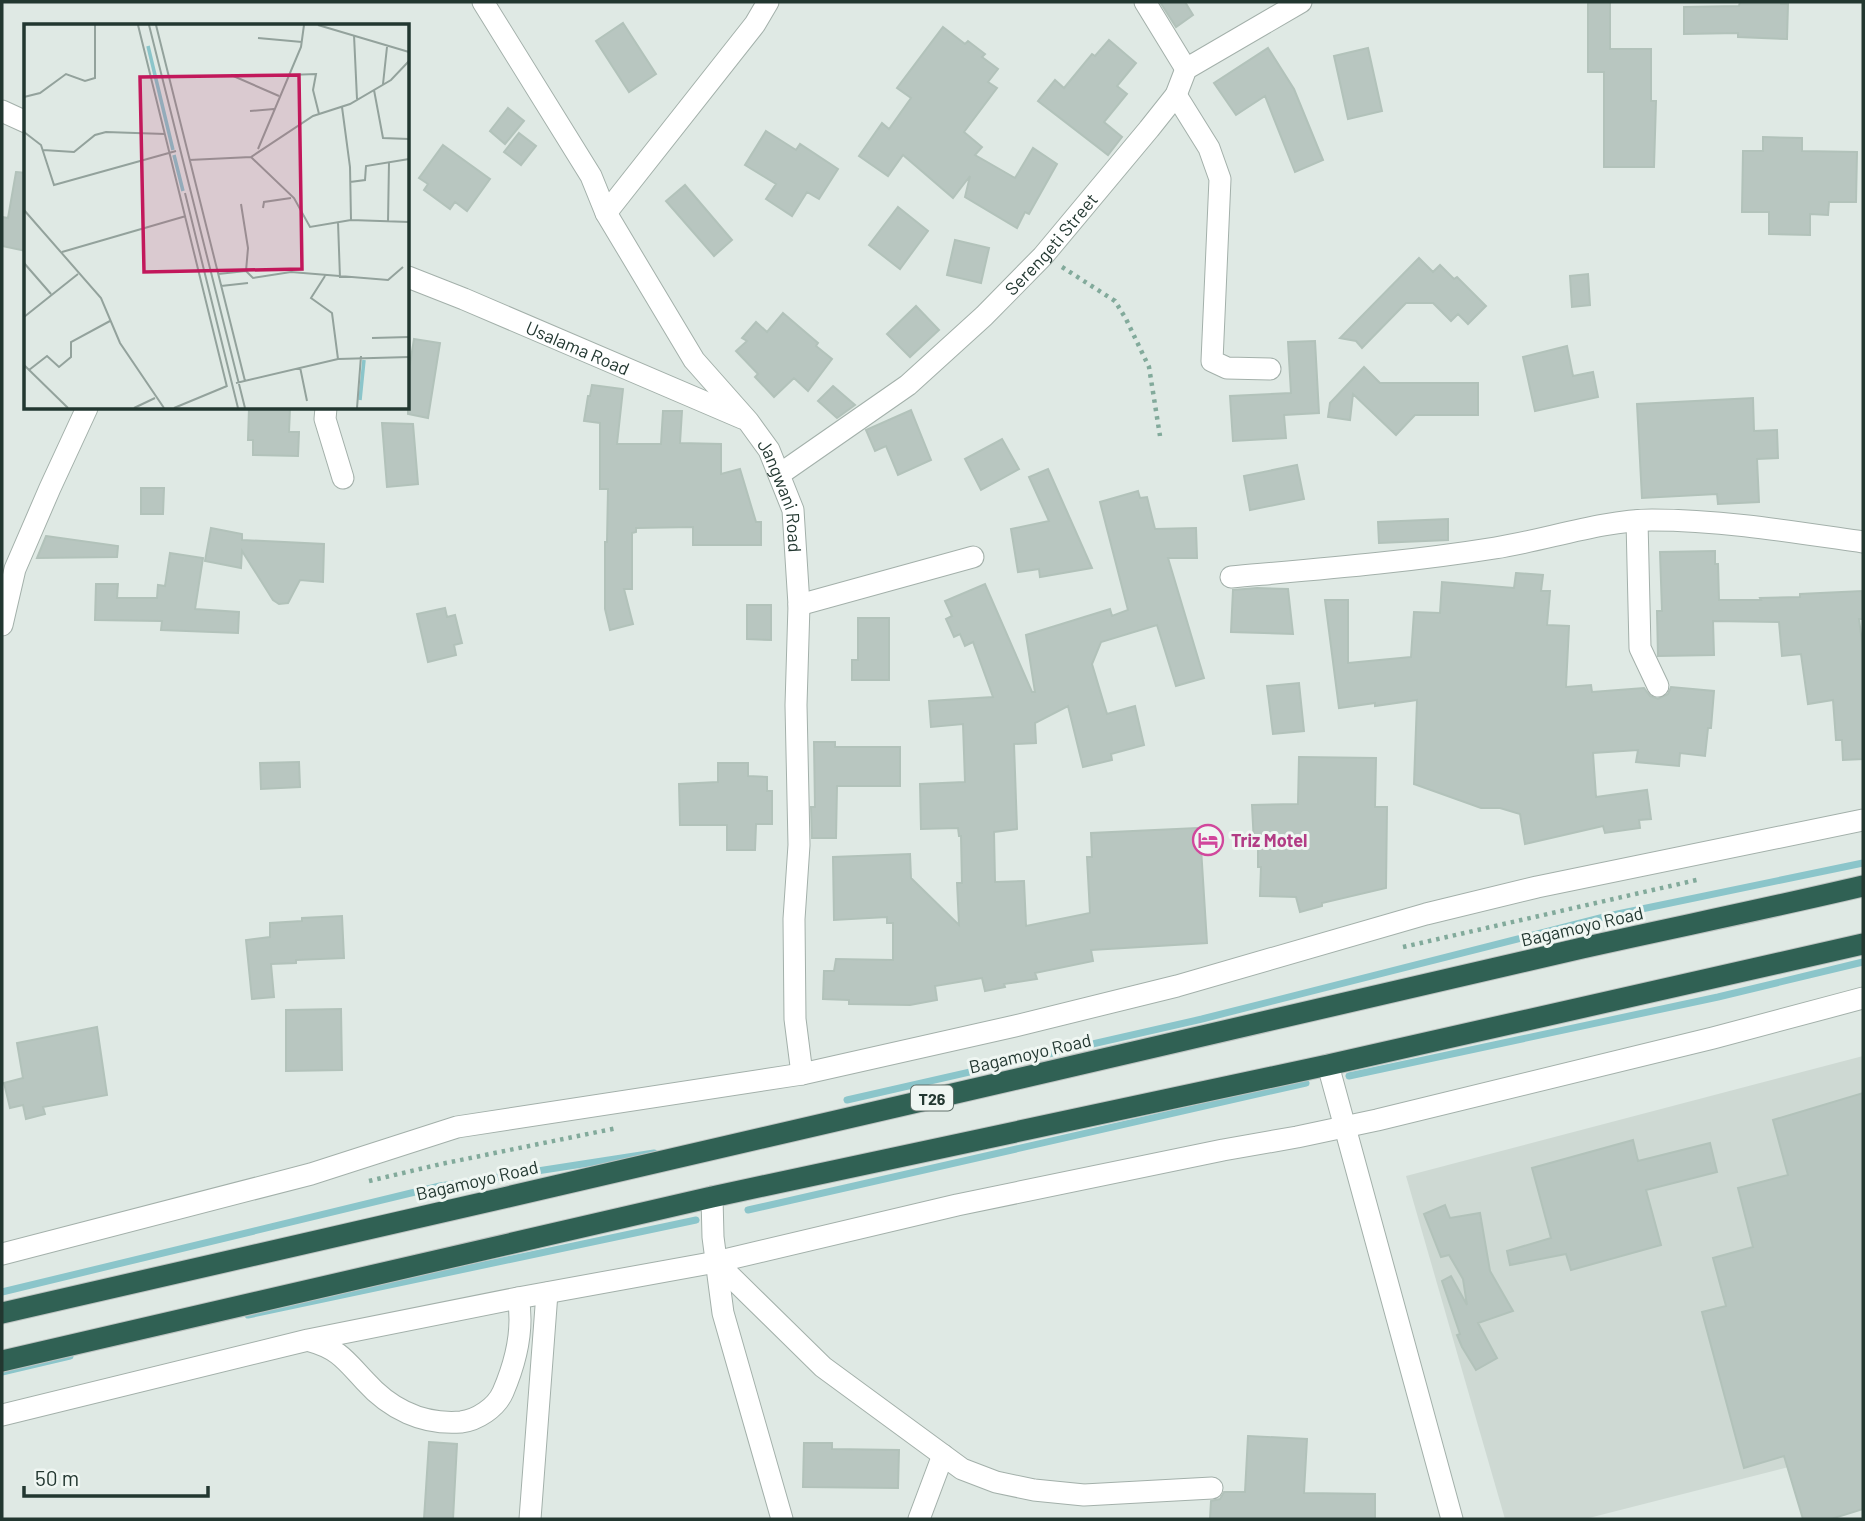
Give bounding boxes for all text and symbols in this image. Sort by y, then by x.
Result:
inset map [24,24,410,410]
street label: Serengeti Street [1000,188,1102,299]
street label: Usalama Road [523,316,633,380]
street label: Jangwani Road [753,434,807,553]
hotel icon: Triz Motel [1191,823,1225,857]
place label: Triz Motel [1231,829,1307,851]
street label: Bagamoyo Road [1519,901,1645,951]
street label: Bagamoyo Road [967,1028,1093,1078]
road number: T26 [911,1086,953,1110]
street label: Bagamoyo Road [414,1155,540,1205]
scale bar [24,1454,208,1498]
text: 50 m [35,1465,79,1490]

